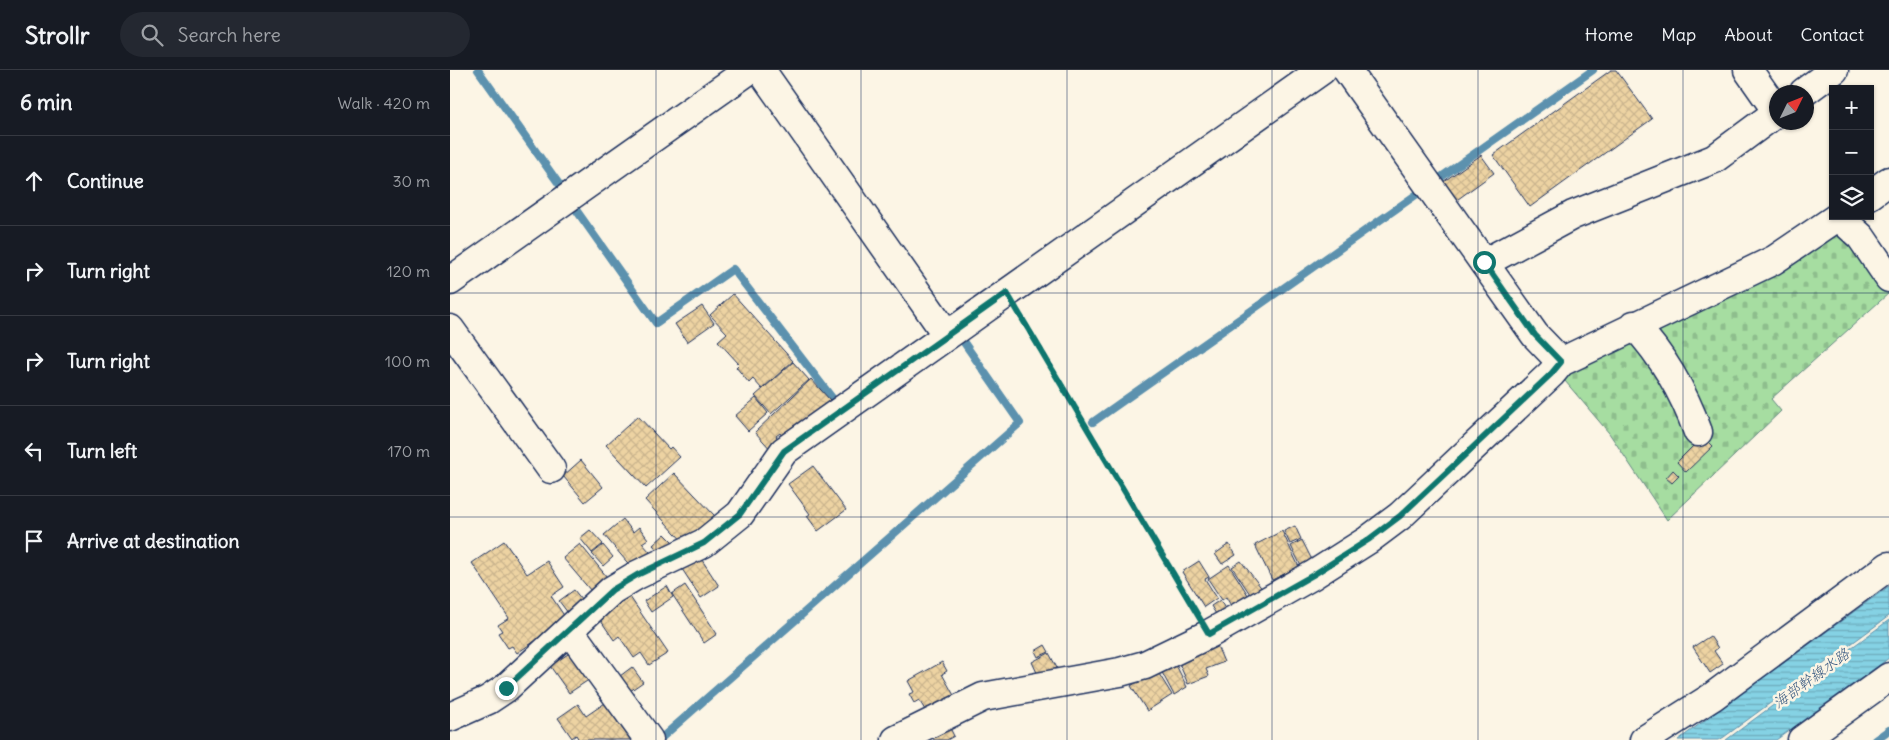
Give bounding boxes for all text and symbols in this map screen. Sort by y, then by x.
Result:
search box [120,12,470,57]
text: Strollr [25,20,90,50]
icon: search [138,21,166,49]
text: Search here [178,23,281,47]
text: Home [1585,23,1633,46]
text: Map [1661,23,1696,46]
text: About [1724,23,1772,46]
text: Contact [1800,23,1864,46]
north arrow [1769,85,1814,130]
map controls [1829,85,1874,220]
button: + [1829,85,1874,130]
text: 6 min [20,89,72,116]
text: Walk · 420 m [338,93,430,113]
button: − [1829,130,1874,175]
icon: ahead [20,167,48,195]
text: Continue [67,169,144,193]
text: 30 m [393,171,430,191]
button: layers [1829,175,1874,220]
route start [1473,251,1496,274]
icon: right [20,257,48,285]
text: Turn right [67,259,150,283]
text: 120 m [387,261,430,281]
icon: right [20,347,48,375]
text: Turn right [67,349,150,373]
text: 100 m [385,351,430,371]
icon: left [20,437,48,465]
text: Turn left [67,439,137,463]
text: 170 m [387,441,430,461]
icon: arrive [20,527,48,555]
text: Arrive at destination [67,529,240,553]
water label: 海部幹線水路 [1769,643,1854,712]
route end [495,677,518,700]

